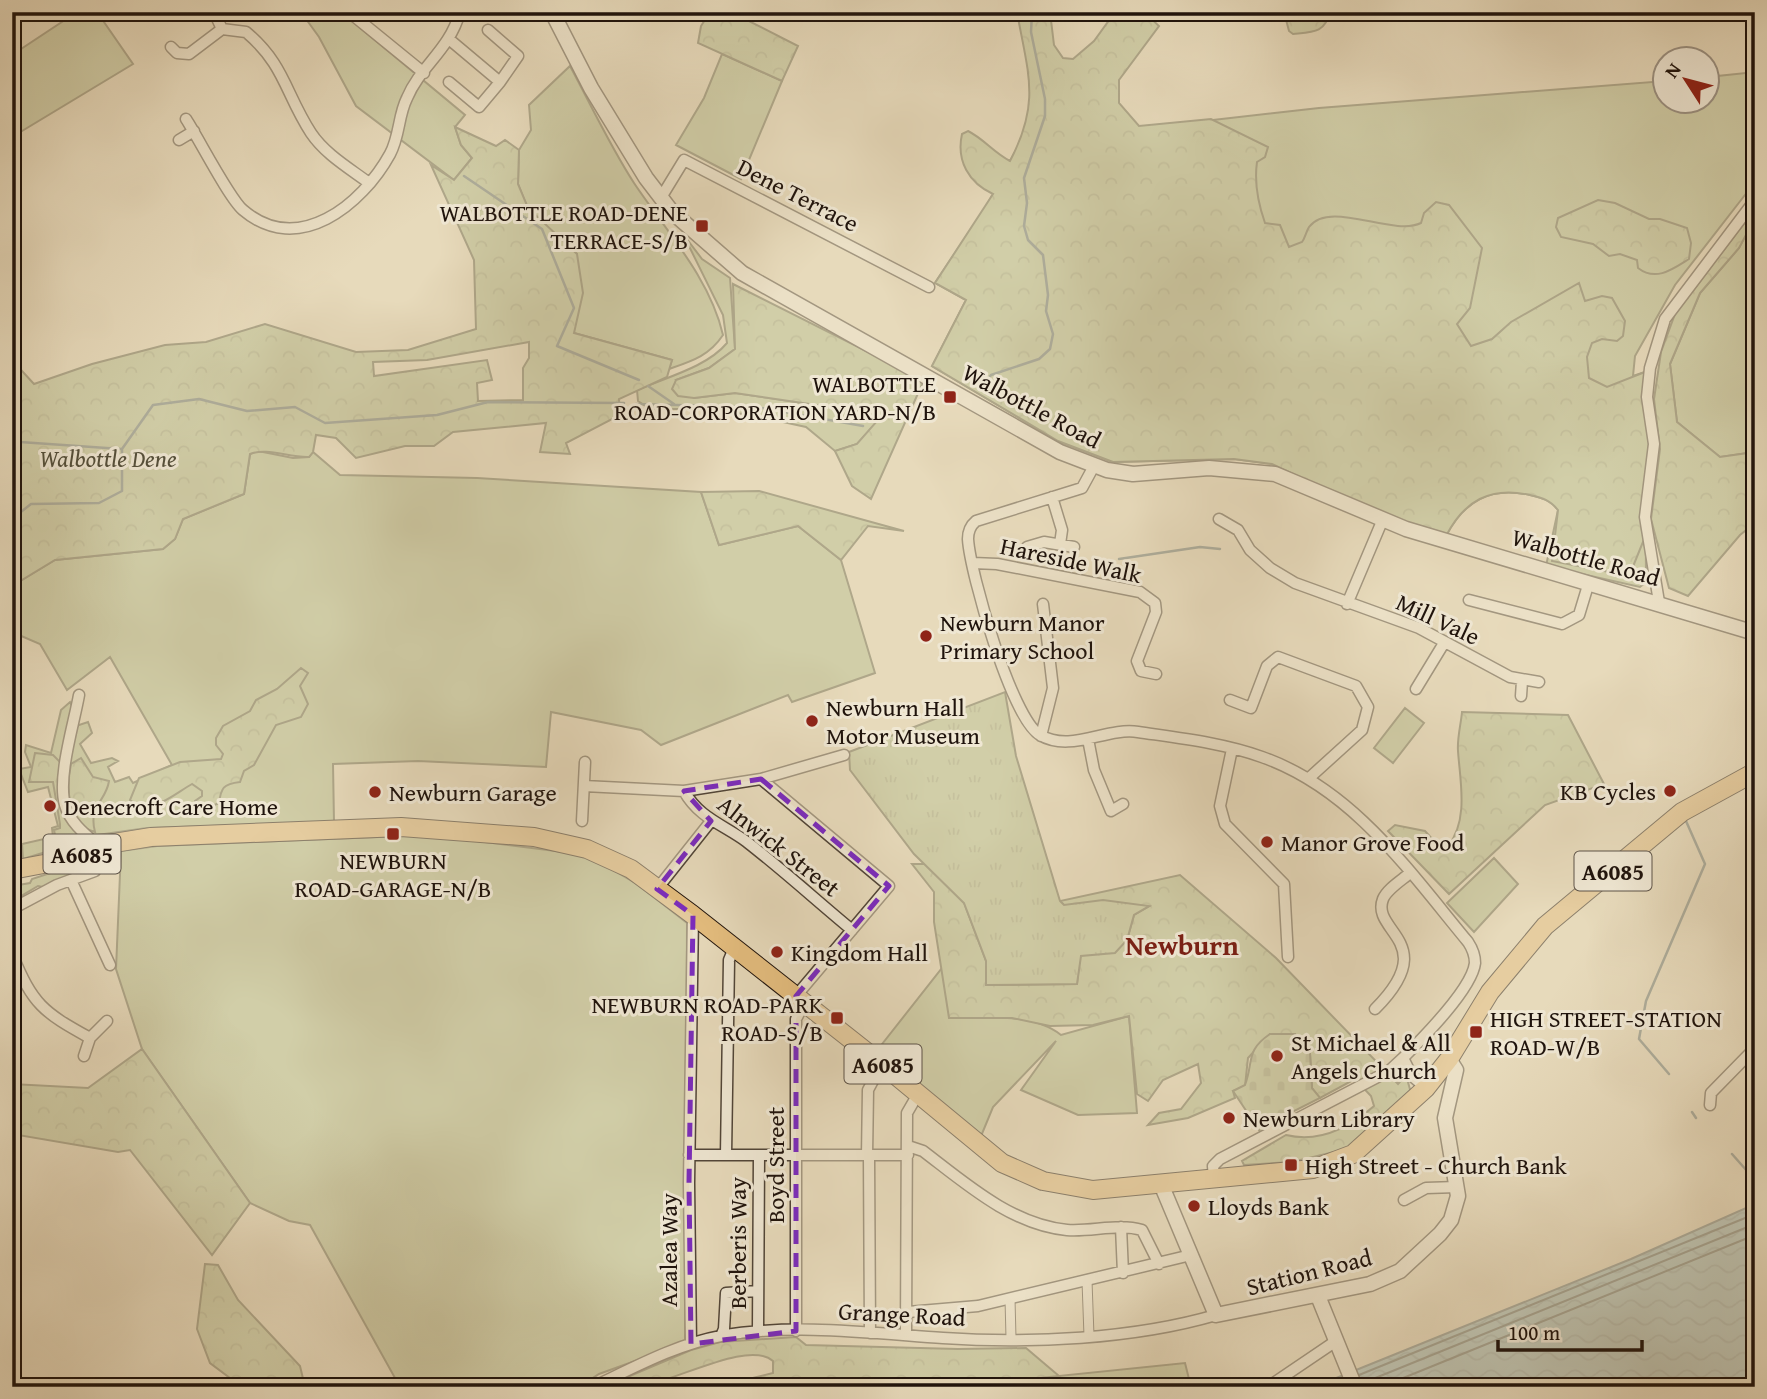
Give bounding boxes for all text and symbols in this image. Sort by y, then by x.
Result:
north arrow [1652,46,1722,116]
text: N [1657,56,1687,83]
street label: Dene Terrace [731,149,865,241]
place label: WALBOTTLE ROAD-DENE TERRACE-S/B [439,195,688,258]
marker: WALBOTTLE ROAD-DENE TERRACE-S/B [694,218,710,234]
street label: Walbottle Road [956,355,1108,457]
place label: WALBOTTLE ROAD-CORPORATION YARD-N/B [614,366,936,429]
marker: WALBOTTLE ROAD-CORPORATION YARD-N/B [942,389,958,405]
park label: Walbottle Dene [39,441,177,476]
street label: Walbottle Road [1508,519,1664,595]
street label: Hareside Walk [997,528,1146,592]
street label: Mill Vale [1390,584,1486,654]
place label: Newburn Manor Primary School [940,605,1105,668]
marker: Newburn Manor Primary School [918,628,934,644]
place label: Newburn Hall Motor Museum [826,690,980,753]
marker: Newburn Hall Motor Museum [804,713,820,729]
place label: KB Cycles [1560,774,1656,809]
place label: Newburn Garage [389,775,557,810]
marker: KB Cycles [1662,783,1678,799]
marker: Newburn Garage [367,784,383,800]
street label: Alnwick Street [710,787,848,905]
place label: Denecroft Care Home [64,789,278,824]
marker: Denecroft Care Home [42,798,58,814]
place label: Manor Grove Food [1281,825,1465,860]
marker: NEWBURN ROAD-GARAGE-N/B [385,826,401,842]
road number: A6085 [43,834,120,874]
marker: Manor Grove Food [1259,834,1275,850]
place label: NEWBURN ROAD-GARAGE-N/B [295,843,491,906]
road number: A6085 [1574,852,1652,890]
district label: Newburn [1125,924,1239,965]
place label: Kingdom Hall [791,935,928,970]
marker: Kingdom Hall [769,944,785,960]
place label: NEWBURN ROAD-PARK ROAD-S/B [591,987,824,1050]
place label: HIGH STREET-STATION ROAD-W/B [1490,1001,1722,1064]
marker: NEWBURN ROAD-PARK ROAD-S/B [829,1010,845,1026]
marker: HIGH STREET-STATION ROAD-W/B [1468,1024,1484,1040]
place label: St Michael & All Angels Church [1291,1025,1451,1088]
road number: A6085 [844,1044,922,1084]
marker: St Michael & All Angels Church [1269,1048,1285,1064]
place label: Newburn Library [1243,1101,1415,1136]
street label: Boyd Street [758,1106,793,1223]
marker: Newburn Library [1221,1110,1237,1126]
place label: High Street - Church Bank [1305,1148,1567,1183]
marker: High Street - Church Bank [1283,1157,1299,1173]
street label: Berberis Way [720,1177,755,1309]
place label: Lloyds Bank [1208,1189,1330,1224]
street label: Azalea Way [651,1193,686,1307]
marker: Lloyds Bank [1186,1198,1202,1214]
street label: Station Road [1243,1239,1376,1304]
street label: Grange Road [838,1293,967,1335]
scale bar [1498,1308,1641,1352]
text: 100 m [1508,1317,1560,1348]

